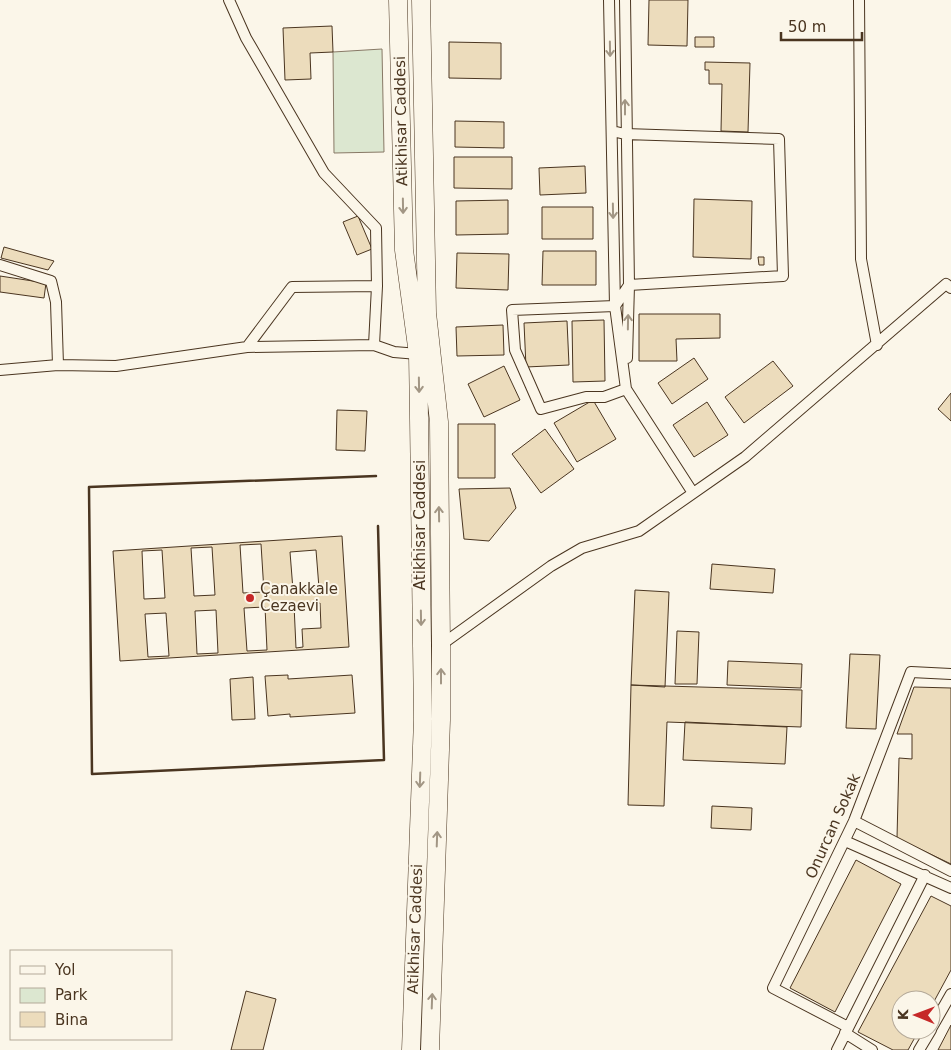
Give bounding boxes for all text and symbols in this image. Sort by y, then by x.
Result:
scale bar [781,10,862,42]
text: 50 m [788,18,826,36]
one-way arrow [605,40,615,56]
street label: Atikhisar Caddesi [391,56,411,186]
one-way arrow [620,100,630,116]
one-way arrow [398,198,408,214]
one-way arrow [608,202,618,219]
one-way arrow [623,315,633,331]
one-way arrow [414,376,424,393]
street label: Atikhisar Caddesi [411,460,429,590]
one-way arrow [434,506,444,522]
place label: Çanakkale Cezaevi [260,580,338,615]
marker: Çanakkale Cezaevi [244,592,256,604]
one-way arrow [416,609,426,625]
one-way arrow [436,669,446,685]
street label: Onurcan Sokak [802,770,864,881]
one-way arrow [415,772,425,788]
one-way arrow [432,831,442,848]
street label: Atikhisar Caddesi [404,864,426,994]
legend [10,950,172,1040]
text: Yol [54,961,76,979]
text: Park [55,986,88,1004]
north arrow [891,990,941,1040]
one-way arrow [427,994,436,1010]
text: K [895,1008,911,1020]
text: Bina [55,1011,88,1029]

